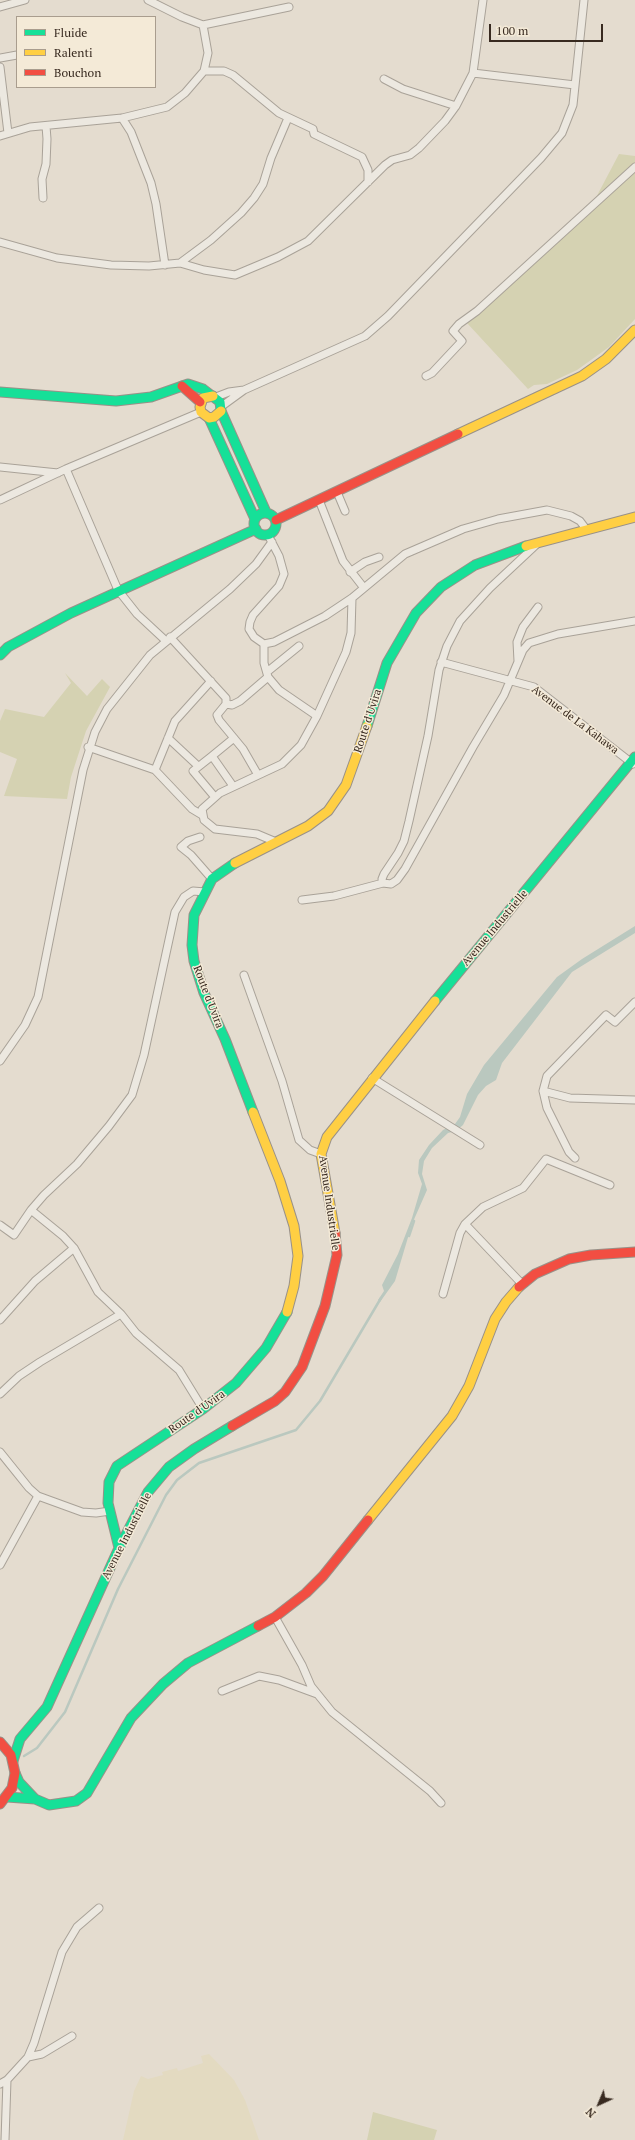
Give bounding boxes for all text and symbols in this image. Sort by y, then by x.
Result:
legend [16,16,156,88]
scale bar [491,16,605,42]
text: 100 m [496,23,528,38]
text: Fluide [54,25,87,40]
text: Ralenti [54,45,93,60]
text: Bouchon [54,65,101,80]
street label: Avenue de La Kahawa [529,683,621,757]
street label: Route d'Uvira [352,688,384,754]
street label: Avenue Industrielle [459,887,531,969]
street label: Route d'Uvira [190,964,226,1030]
street label: Avenue Industrielle [316,1155,342,1251]
street label: Route d'Uvira [166,1388,228,1436]
street label: Avenue Industrielle [99,1490,155,1582]
north arrow [579,2084,619,2124]
text: N [583,2105,599,2121]

